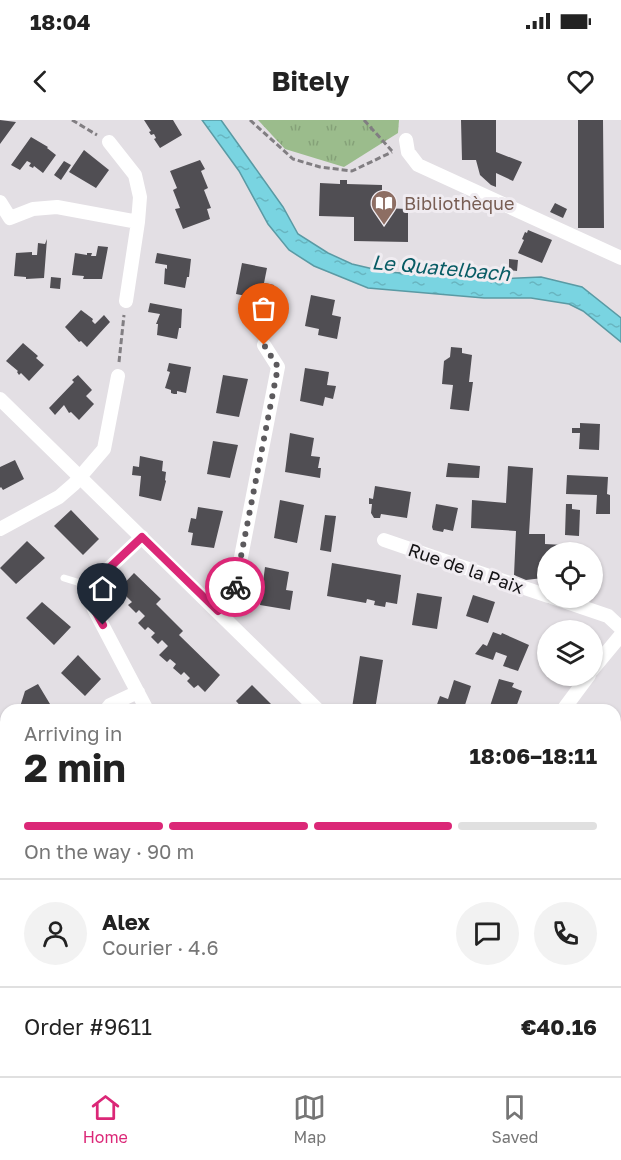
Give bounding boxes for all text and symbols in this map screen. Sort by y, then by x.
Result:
text: 18:04 [30,8,91,35]
icon: back [24,65,57,98]
text: Bitely [272,65,349,97]
icon: heart [564,65,597,98]
library icon: Bibliothèque [369,188,399,226]
place label: Bibliothèque [404,192,514,214]
water label: Le Quatelbach [371,249,512,285]
pin [238,283,289,345]
icon: bag [247,292,280,325]
street label: Rue de la Paix [405,538,527,598]
map controls [537,542,603,686]
button: locate [537,542,603,608]
courier [205,557,265,617]
pin [77,563,128,625]
icon: bike [219,571,252,604]
icon: home [86,572,119,605]
button: layers [537,620,603,686]
text: Arriving in [24,721,122,745]
text: 18:06–18:11 [470,742,597,769]
text: 2 min [24,744,126,791]
text: On the way · 90 m [24,839,194,863]
button: person [24,902,87,965]
button: chat [456,902,519,965]
button: phone [534,902,597,965]
text: Alex [102,908,150,935]
text: Courier · 4.6 [102,935,219,959]
text: Order #9611 [24,1013,152,1040]
text: €40.16 [521,1013,597,1040]
tab: Home [83,1091,128,1147]
tab: Map [293,1091,326,1147]
tab: Saved [492,1091,538,1147]

